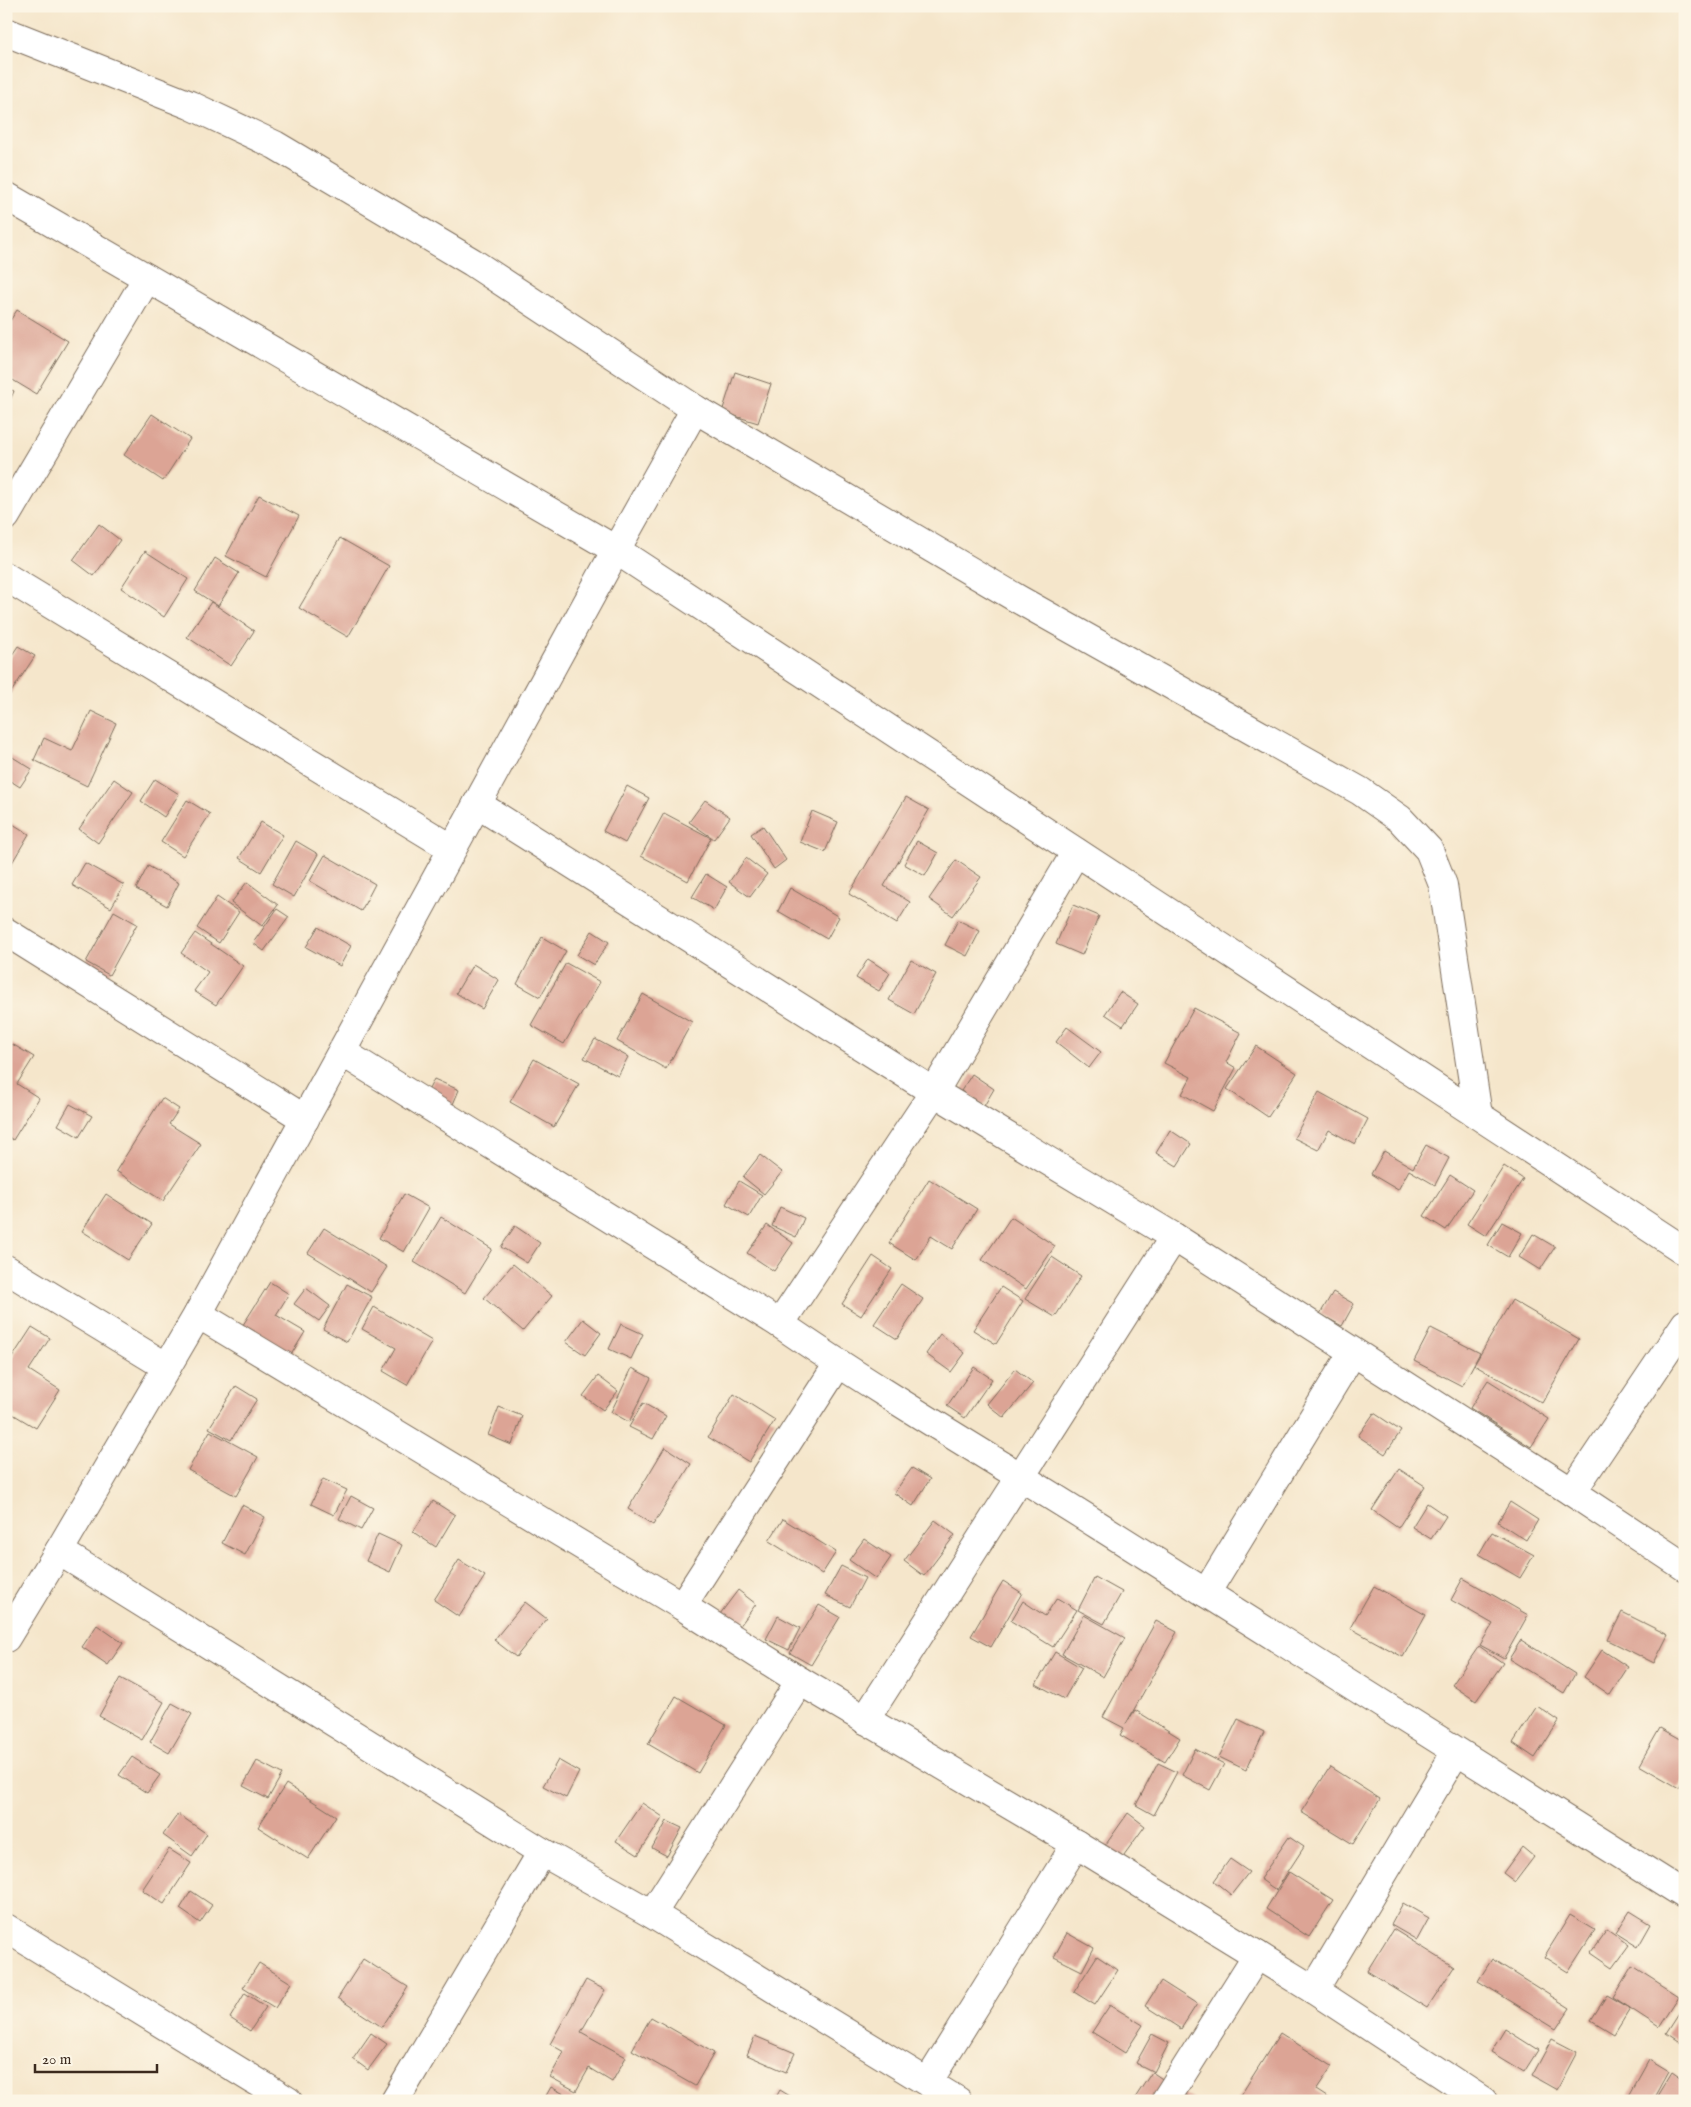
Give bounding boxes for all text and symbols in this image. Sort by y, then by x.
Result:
scale bar [35,2042,158,2074]
text: 20 m [42,2050,72,2069]

